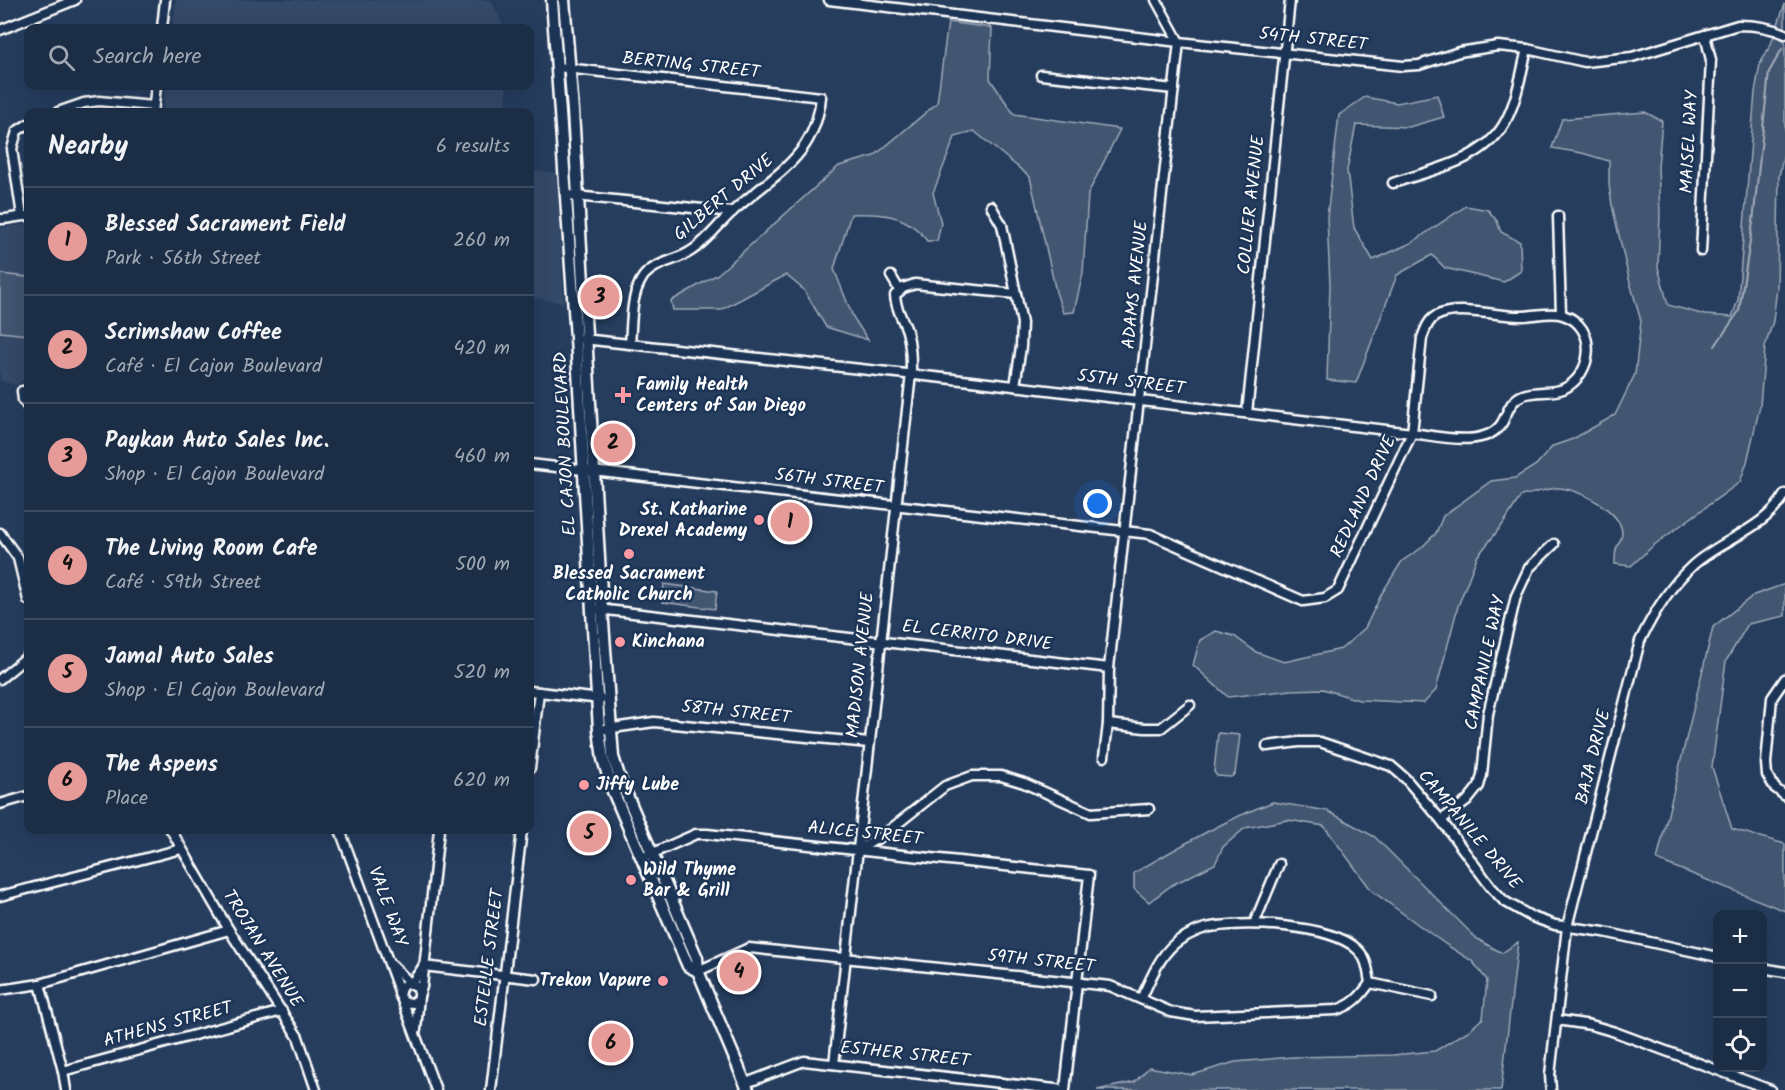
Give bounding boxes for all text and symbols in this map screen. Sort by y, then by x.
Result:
street label: 54TH STREET [1257,20,1370,60]
search box [24,24,534,90]
text: Search here [93,40,201,75]
icon: search [45,41,78,74]
street label: BERTING STREET [621,44,763,88]
street label: MAISEL WAY [1673,89,1707,194]
text: Nearby [48,126,128,168]
text: 6 results [436,131,510,163]
street label: COLLIER AVENUE [1230,133,1274,276]
street label: GILBERT DRIVE [667,147,781,249]
text: Blessed Sacrament Field [105,208,346,243]
street label: ADAMS AVENUE [1115,219,1157,351]
text: 1 [64,225,71,257]
text: 260 m [453,225,510,257]
text: Park · 56th Street [105,243,261,275]
pin: 3 [580,274,620,320]
text: Scrimshaw Coffee [105,316,282,351]
text: 2 [62,333,73,365]
text: 420 m [453,333,510,365]
text: Café · El Cajon Boulevard [105,351,322,383]
street label: EL CAJON BOULEVARD [547,351,585,537]
street label: 55TH STREET [1075,362,1188,404]
place label: Family Health Centers of San Diego [636,371,806,421]
marker: Family Health Centers of San Diego [614,386,632,404]
pin: 2 [594,420,632,466]
text: Paykan Auto Sales Inc. [105,424,329,459]
street label: REDLAND DRIVE [1323,431,1405,563]
text: 3 [62,441,73,473]
text: 460 m [454,441,510,473]
text: Shop · El Cajon Boulevard [105,459,324,491]
street label: 56TH STREET [773,461,886,503]
your location [1083,489,1112,518]
place label: St. Katharine Drexel Academy [619,496,748,546]
pin: 1 [770,500,810,544]
marker: St. Katharine Drexel Academy [752,513,766,527]
text: The Living Room Cafe [105,532,317,567]
marker: Blessed Sacrament Catholic Church [622,547,636,561]
text: 4 [62,549,73,581]
text: 500 m [455,549,510,581]
place label: Blessed Sacrament Catholic Church [553,560,706,610]
text: Café · 59th Street [105,567,261,599]
street label: MADISON AVENUE [839,590,883,740]
street label: CAMPANILE WAY [1458,592,1515,733]
street label: EL CERRITO DRIVE [900,612,1054,660]
place label: Kinchana [632,628,705,657]
marker: Kinchana [613,635,627,649]
text: Jamal Auto Sales [105,640,274,675]
text: 5 [62,657,73,689]
text: 520 m [454,657,510,689]
text: Shop · El Cajon Boulevard [105,675,324,707]
street label: 58TH STREET [680,693,793,733]
street label: BAJA DRIVE [1568,706,1620,807]
text: The Aspens [105,748,218,783]
street label: CAMPANILE DRIVE [1410,763,1529,897]
text: 6 [62,765,73,797]
text: 620 m [453,765,510,797]
place label: Jiffy Lube [596,771,679,800]
marker: Jiffy Lube [577,778,591,792]
text: Place [105,783,148,815]
pin: 5 [570,810,608,856]
street label: ALICE STREET [806,814,925,855]
place label: Wild Thyme Bar & Grill [643,856,736,906]
street label: VALE WAY [359,863,415,952]
marker: Wild Thyme Bar & Grill [624,873,638,887]
street label: TROJAN AVENUE [214,884,310,1014]
street label: ESTELLE STREET [467,886,513,1028]
map controls [1713,910,1767,1072]
button: + [1713,910,1767,964]
street label: 59TH STREET [986,942,1097,982]
pin: 4 [720,950,758,994]
button: − [1713,964,1767,1018]
place label: Trekon Vapure [539,967,651,996]
marker: Trekon Vapure [656,974,670,988]
street label: ATHENS STREET [100,993,237,1056]
button: locate [1713,1018,1767,1072]
pin: 6 [592,1020,630,1066]
street label: ESTHER STREET [839,1034,973,1076]

